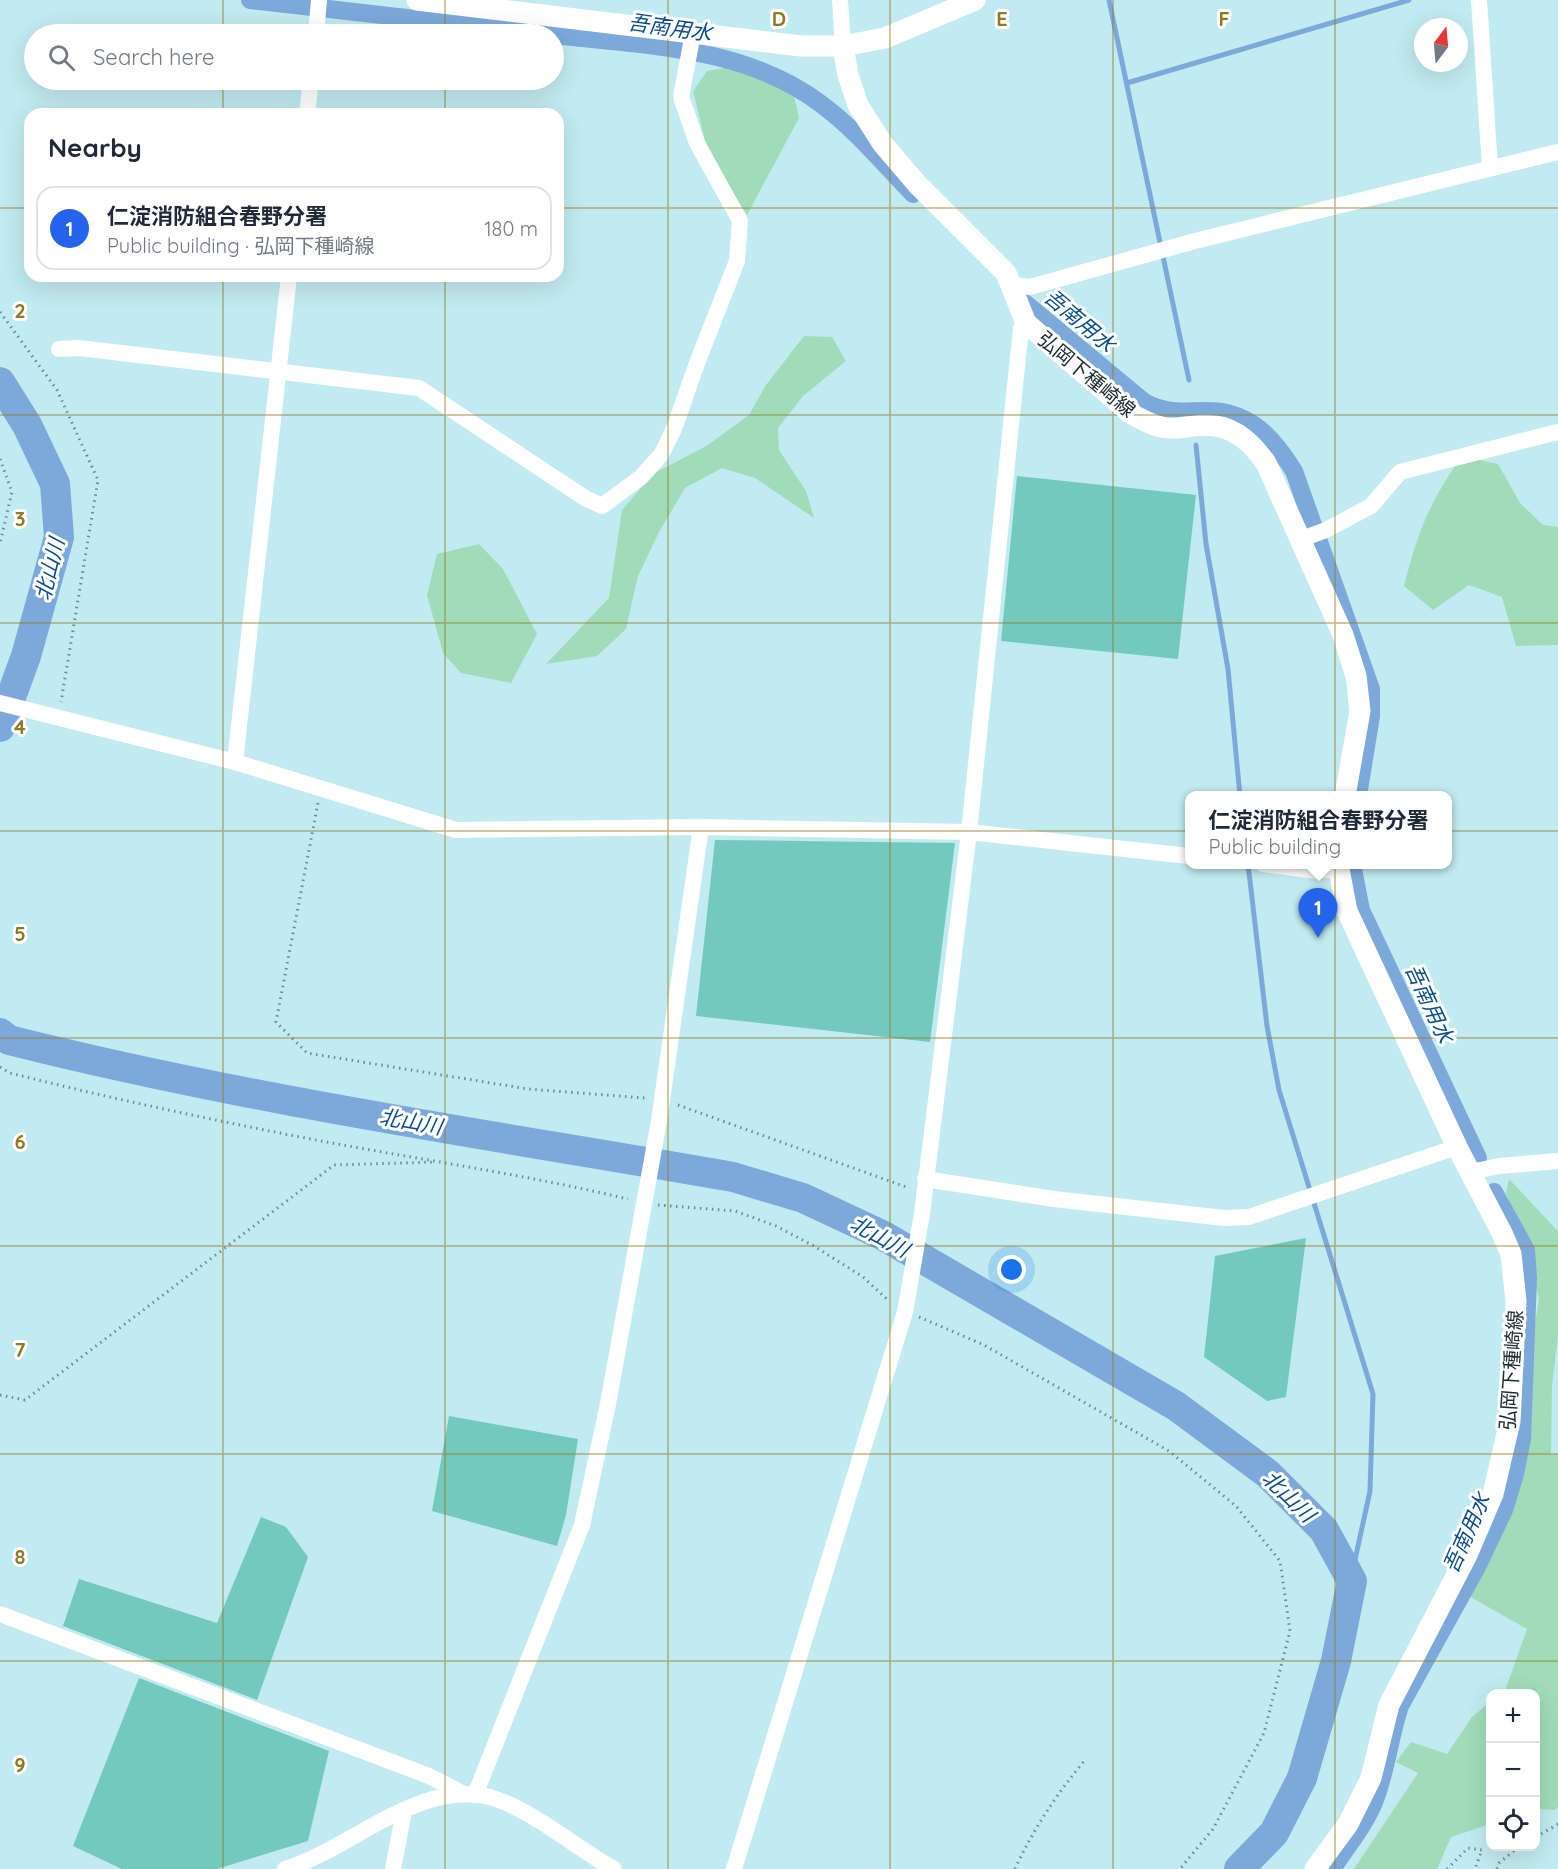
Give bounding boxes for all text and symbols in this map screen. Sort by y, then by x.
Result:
text: D [772,6,786,31]
text: E [996,6,1008,31]
text: F [1218,6,1230,31]
water label: 吾南用水 [627,8,715,46]
north arrow [1414,18,1468,72]
search box [24,24,564,90]
icon: search [45,41,78,74]
text: Search here [93,43,214,71]
text: Nearby [48,131,142,164]
text: 仁淀消防組合春野分署 [107,202,327,230]
text: 1 [66,216,73,241]
text: 180 m [484,216,538,241]
text: Public building · 弘岡下種崎線 [107,233,374,258]
water label: 吾南用水 [1039,283,1122,358]
text: 2 [14,298,26,323]
street label: 弘岡下種崎線 [1033,326,1141,422]
text: 3 [15,506,25,531]
water label: 北山川 [29,533,70,603]
text: 4 [14,714,26,739]
popup [1185,791,1452,869]
text: 仁淀消防組合春野分署 [1208,806,1429,834]
text: Public building [1208,834,1341,859]
pin: 1 [1298,888,1338,938]
text: 5 [14,921,26,946]
water label: 吾南用水 [1400,959,1460,1048]
water label: 北山川 [378,1103,446,1140]
text: 6 [14,1129,26,1154]
water label: 北山川 [846,1210,916,1263]
your location [997,1255,1026,1284]
street label: 弘岡下種崎線 [1494,1309,1528,1431]
text: 7 [15,1337,26,1362]
water label: 北山川 [1257,1465,1322,1529]
water label: 吾南用水 [1437,1488,1496,1577]
text: 8 [15,1544,26,1569]
map controls [1486,1689,1540,1851]
button: + [1486,1689,1540,1743]
button: − [1486,1743,1540,1797]
text: 9 [14,1752,26,1777]
button: locate [1486,1797,1540,1851]

